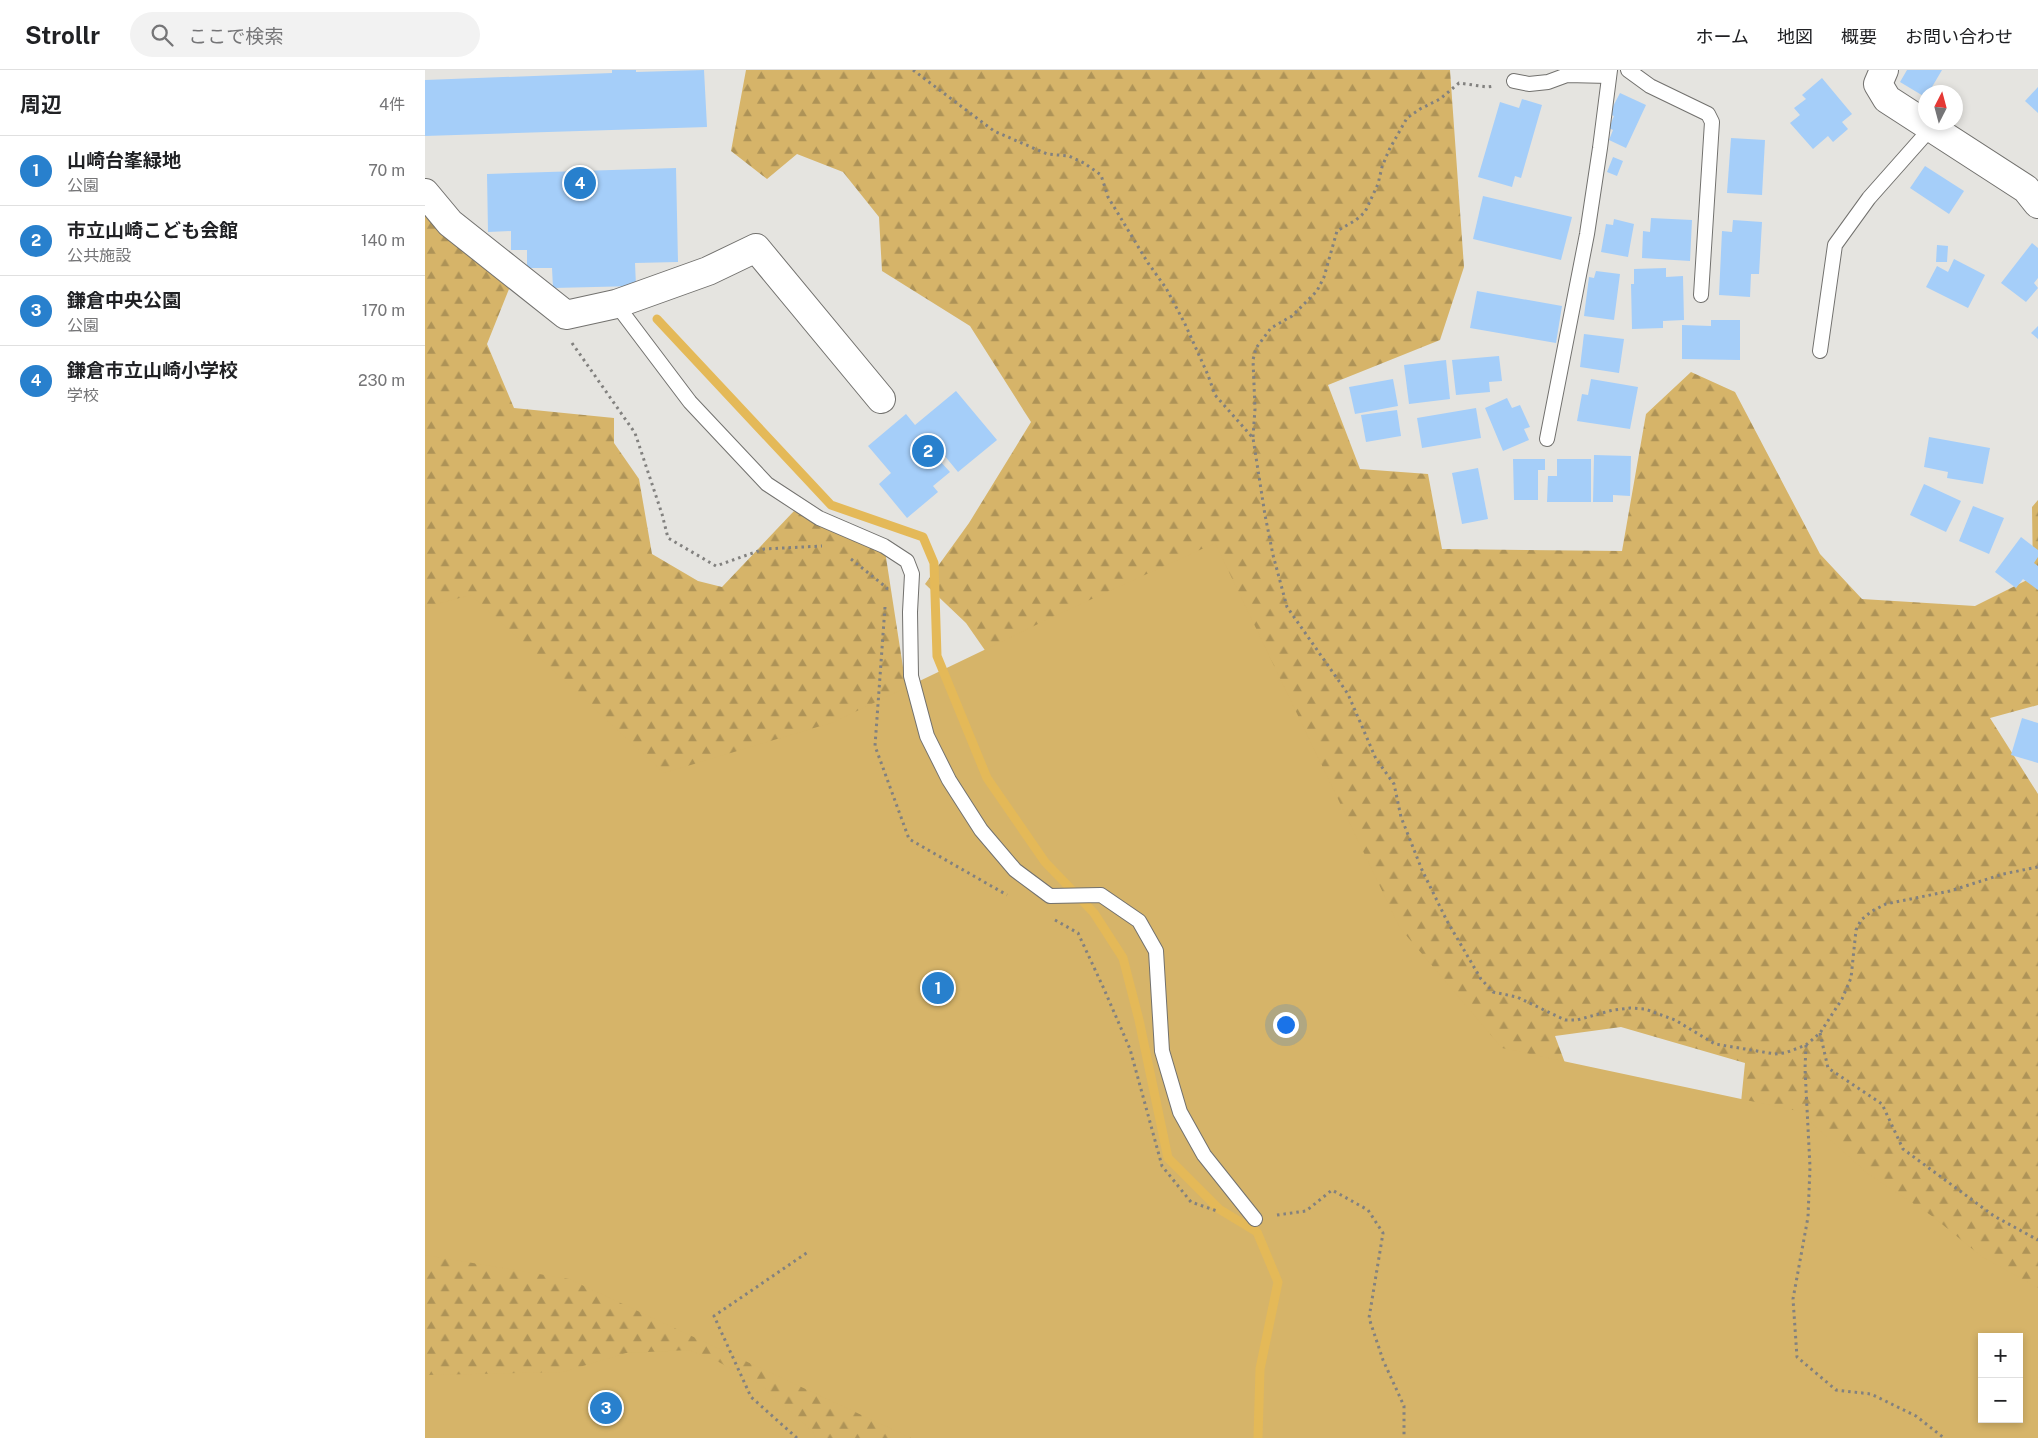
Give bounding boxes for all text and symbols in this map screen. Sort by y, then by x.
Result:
search box [130,12,480,57]
text: Strollr [25,21,100,49]
icon: search [148,21,176,49]
text: ここで検索 [188,25,283,47]
text: ホーム [1696,26,1749,47]
text: 地図 [1777,26,1813,47]
text: 概要 [1841,26,1877,47]
text: お問い合わせ [1905,26,2013,47]
north arrow [1918,85,1963,130]
text: 周辺 [20,92,62,117]
text: 4件 [379,95,405,114]
text: 山崎台峯緑地 [67,149,181,171]
text: 1 [33,161,39,180]
text: 70 m [368,161,405,180]
pin: 4 [564,164,596,202]
text: 公園 [67,176,99,195]
text: 市立山崎こども会館 [67,219,238,241]
text: 2 [31,231,41,250]
text: 140 m [361,231,405,250]
text: 公共施設 [67,246,131,265]
text: 鎌倉中央公園 [67,289,181,311]
text: 3 [31,301,41,320]
text: 170 m [362,301,405,320]
text: 公園 [67,316,99,335]
text: 鎌倉市立山崎小学校 [67,359,238,381]
text: 4 [31,371,41,390]
text: 230 m [358,371,405,390]
text: 学校 [67,386,99,405]
pin: 2 [912,432,944,470]
pin: 1 [922,969,954,1007]
your location [1273,1012,1299,1038]
map controls [1978,1333,2023,1423]
button: + [1978,1333,2023,1378]
button: − [1978,1378,2023,1423]
pin: 3 [590,1389,622,1427]

